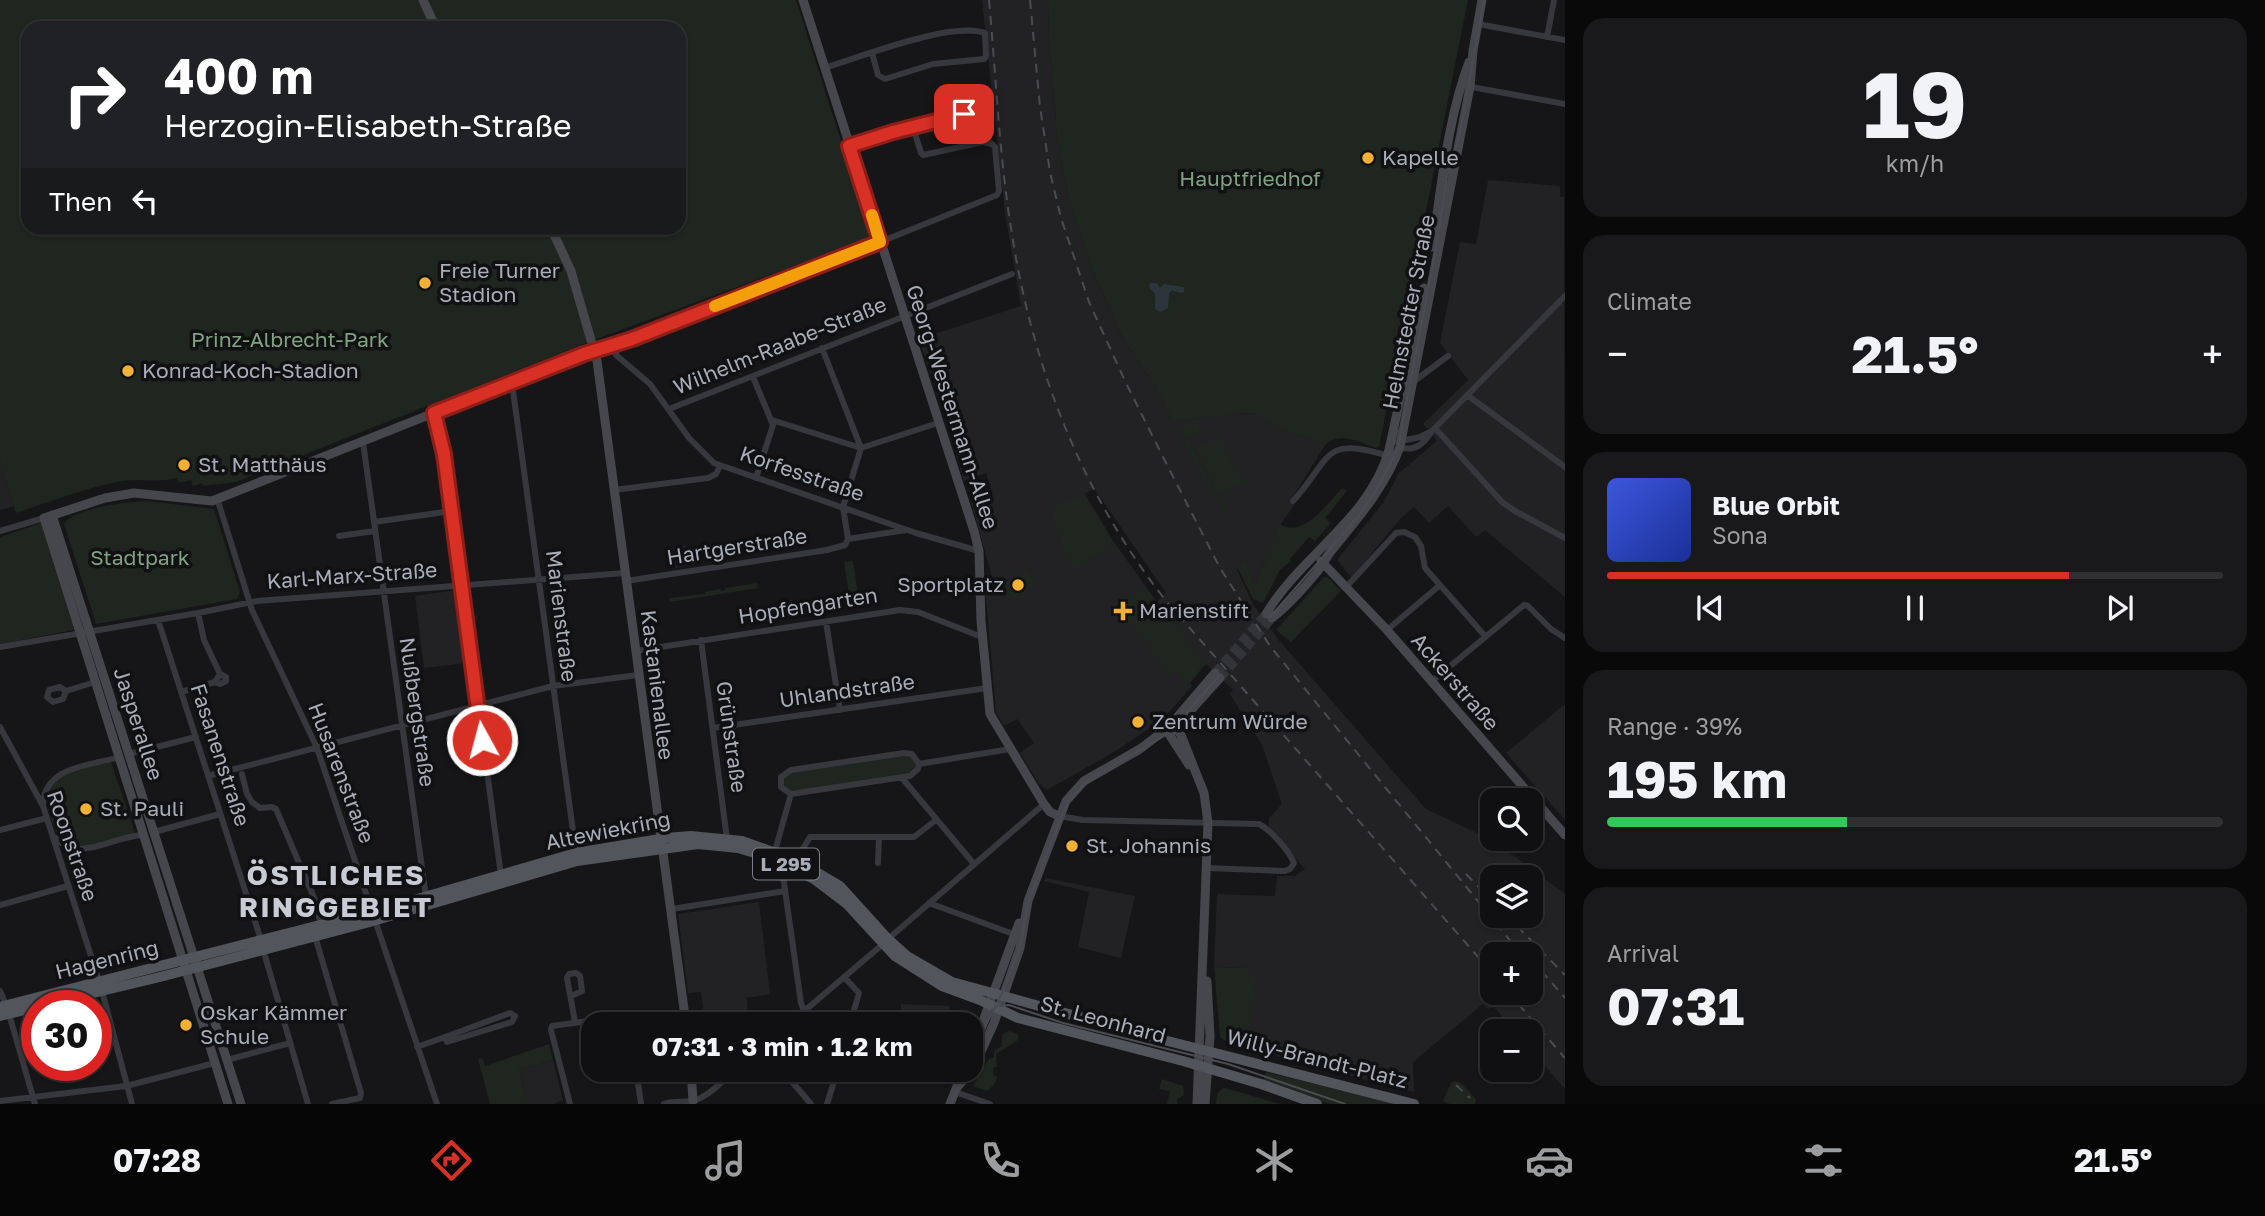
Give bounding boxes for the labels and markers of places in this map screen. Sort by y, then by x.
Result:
pin [934,84,994,144]
place label: Kapelle [1382,144,1459,170]
marker: Kapelle [1360,150,1376,166]
place label: Freie Turner Stadion [439,257,560,307]
marker: Freie Turner Stadion [417,275,433,291]
place label: Konrad-Koch-Stadion [142,357,359,383]
marker: Konrad-Koch-Stadion [120,363,136,379]
place label: St. Matthäus [198,451,327,477]
marker: St. Matthäus [176,457,192,473]
place label: Sportplatz [897,571,1004,597]
marker: Sportplatz [1010,577,1026,593]
place label: Marienstift [1139,597,1249,623]
marker: Marienstift [1113,601,1133,621]
place label: Zentrum Würde [1152,708,1308,734]
marker: Zentrum Würde [1130,714,1146,730]
place label: St. Pauli [100,795,184,821]
marker: St. Pauli [78,801,94,817]
place label: St. Johannis [1086,832,1211,858]
marker: St. Johannis [1064,838,1080,854]
place label: Oskar Kämmer Schule [200,999,347,1049]
marker: Oskar Kämmer Schule [178,1017,194,1033]

